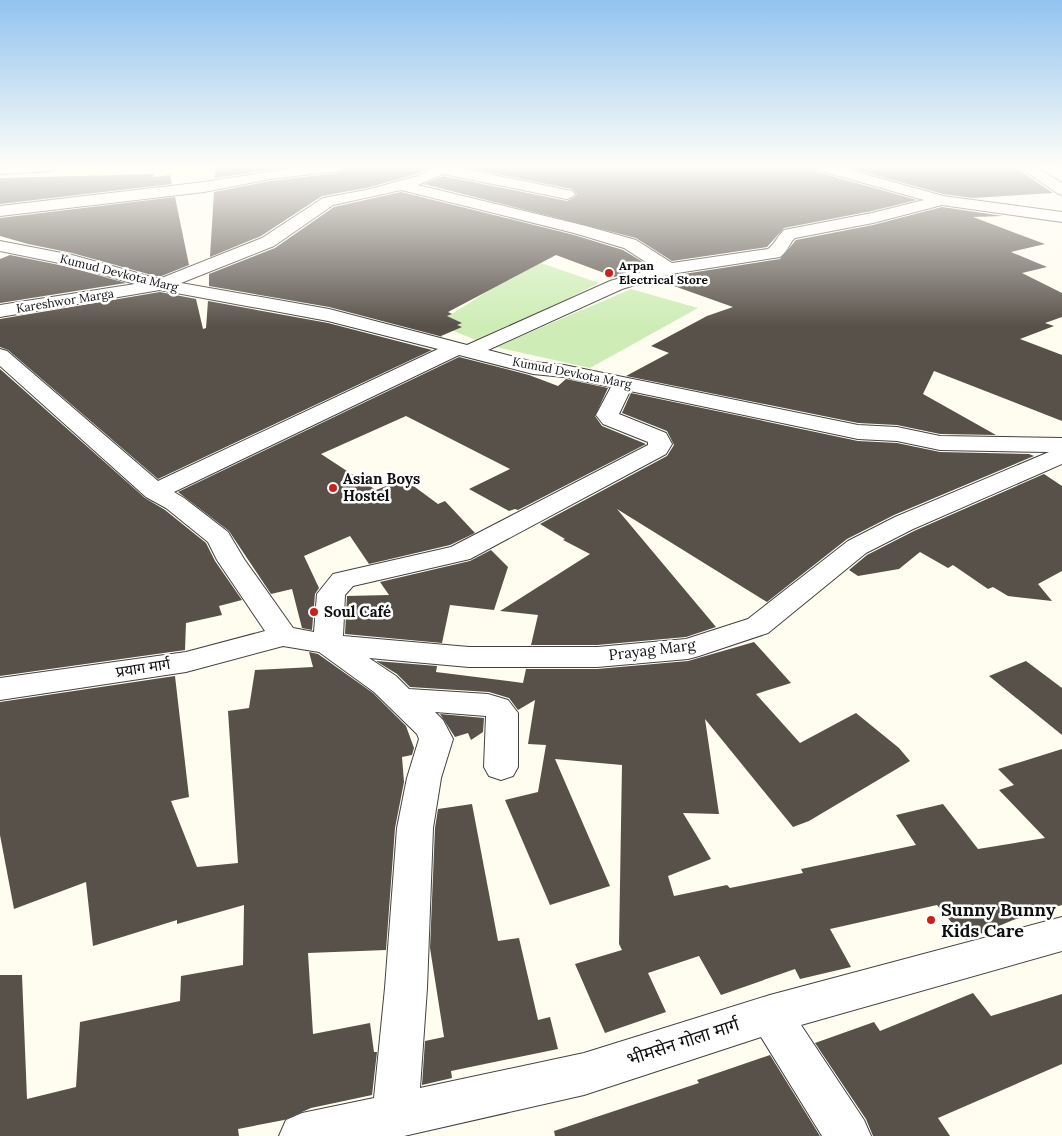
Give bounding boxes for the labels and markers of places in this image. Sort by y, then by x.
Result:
place label: Arpan Electrical Store [619,258,708,287]
marker: Arpan Electrical Store [603,267,615,279]
place label: Asian Boys Hostel [343,469,420,505]
marker: Asian Boys Hostel [327,482,339,494]
place label: Soul Café [324,602,391,621]
marker: Soul Café [308,606,320,618]
place label: Sunny Bunny Kids Care [941,898,1056,942]
marker: Sunny Bunny Kids Care [925,914,937,926]

